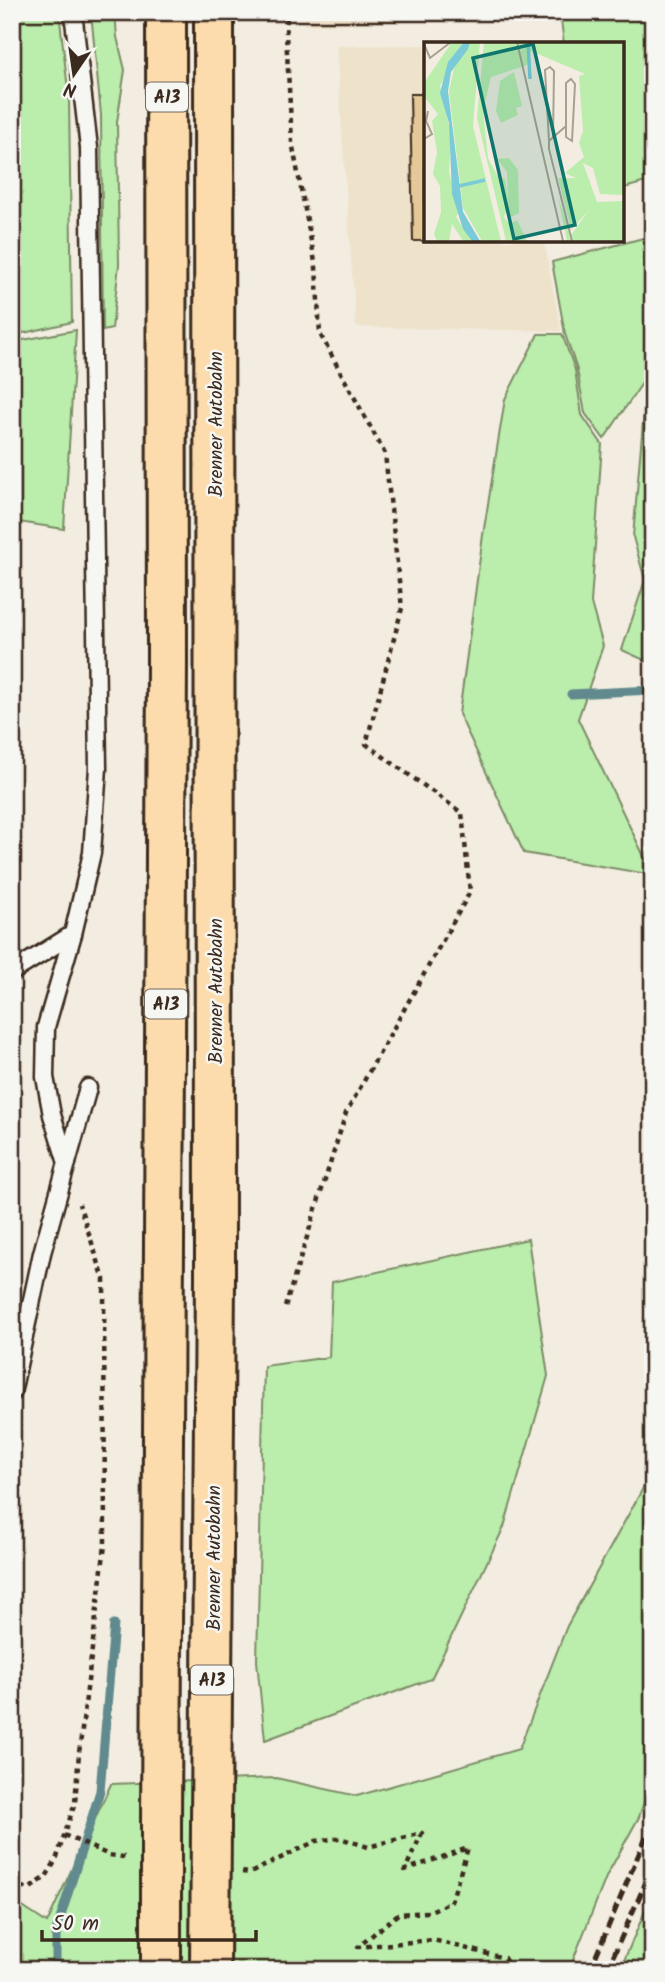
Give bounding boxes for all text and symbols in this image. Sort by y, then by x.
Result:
north arrow [38,38,108,108]
inset map [424,42,623,242]
text: N [61,73,80,105]
road number: A13 [146,82,188,112]
street label: Brenner Autobahn [202,351,232,497]
street label: Brenner Autobahn [202,918,232,1064]
road number: A13 [145,989,187,1018]
street label: Brenner Autobahn [200,1485,230,1631]
road number: A13 [191,1666,233,1694]
scale bar [42,1898,256,1942]
text: 50 m [52,1908,99,1941]

